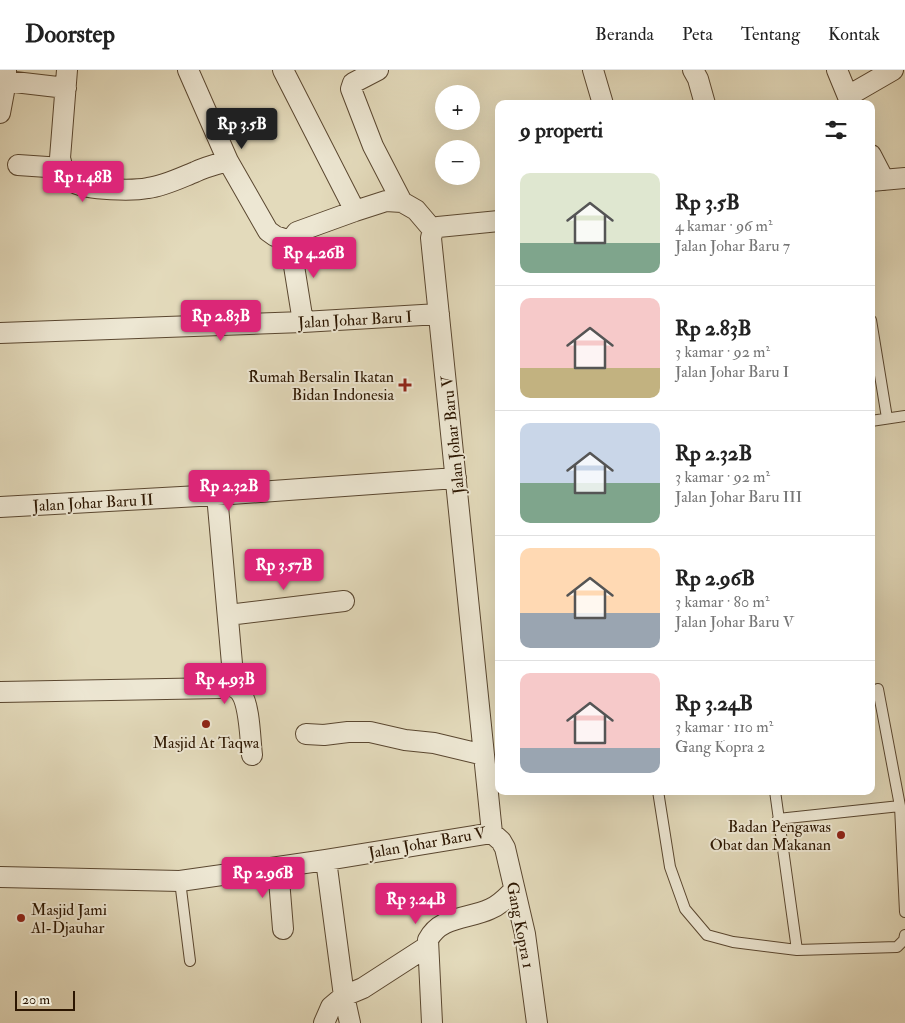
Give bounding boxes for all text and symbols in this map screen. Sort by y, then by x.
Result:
text: Doorstep [25,19,115,50]
text: Beranda [595,23,654,46]
text: Peta [682,23,713,46]
text: Tentang [741,23,800,46]
text: Kontak [828,23,880,46]
map controls [435,85,480,185]
button: + [435,85,480,130]
pin: Rp 3.5B [196,108,288,150]
text: Rp 3.5B [217,114,267,134]
icon: filters [822,116,850,144]
text: 9 properti [520,117,603,144]
button: − [435,140,480,185]
pin: Rp 1.48B [31,160,135,203]
text: Rp 1.48B [54,167,112,187]
text: Rp 3.5B [675,189,740,216]
icon: home [560,193,620,253]
text: 4 kamar · 96 m² [675,216,772,236]
pin: Rp 4.26B [262,236,366,279]
text: Jalan Johar Baru 7 [675,236,790,256]
text: Rp 4.26B [283,243,345,263]
pin: Rp 2.83B [169,300,273,342]
text: Rp 2.83B [192,306,250,326]
street label: Jalan Johar Baru I [296,307,413,334]
text: Rp 2.83B [675,315,751,342]
icon: home [560,318,620,378]
text: 3 kamar · 92 m² [675,342,770,362]
text: Jalan Johar Baru I [675,362,789,382]
place label: Rumah Bersalin Ikatan Bidan Indonesia [248,367,394,405]
street label: Jalan Johar Baru V [437,374,470,496]
marker: Rumah Bersalin Ikatan Bidan Indonesia [398,378,412,392]
text: Rp 2.32B [675,440,752,467]
icon: home [560,443,620,503]
text: 3 kamar · 92 m² [675,467,770,487]
pin: Rp 2.32B [177,470,281,512]
text: Rp 2.32B [200,476,258,496]
text: Jalan Johar Baru III [675,487,802,507]
street label: Jalan Johar Baru II [31,490,154,517]
pin: Rp 3.57B [232,548,336,591]
text: Rp 3.57B [256,555,312,575]
text: Rp 2.96B [675,565,755,592]
icon: home [560,568,620,628]
text: 3 kamar · 80 m² [675,592,769,612]
text: Jalan Johar Baru V [675,612,794,632]
pin: Rp 4.93B [173,662,277,705]
text: Rp 4.93B [195,669,255,689]
text: Rp 3.24B [675,690,753,717]
icon: home [560,693,620,753]
text: 3 kamar · 110 m² [675,717,773,737]
marker: Masjid At Taqwa [200,718,212,730]
place label: Masjid At Taqwa [153,733,260,753]
text: Gang Kopra 2 [675,737,765,757]
place label: Badan Pengawas Obat dan Makanan [710,817,831,855]
street label: Jalan Johar Baru V [366,823,488,864]
marker: Badan Pengawas Obat dan Makanan [835,829,847,841]
pin: Rp 2.96B [211,856,315,899]
text: Rp 2.96B [233,863,293,883]
street label: Gang Kopra 1 [501,880,538,970]
pin: Rp 3.24B [364,882,468,925]
text: Rp 3.24B [386,889,446,909]
place label: Masjid Jami Al-Djauhar [30,900,107,938]
marker: Masjid Jami Al-Djauhar [15,912,27,924]
scale bar [15,988,75,1011]
text: 20 m [22,991,50,1008]

